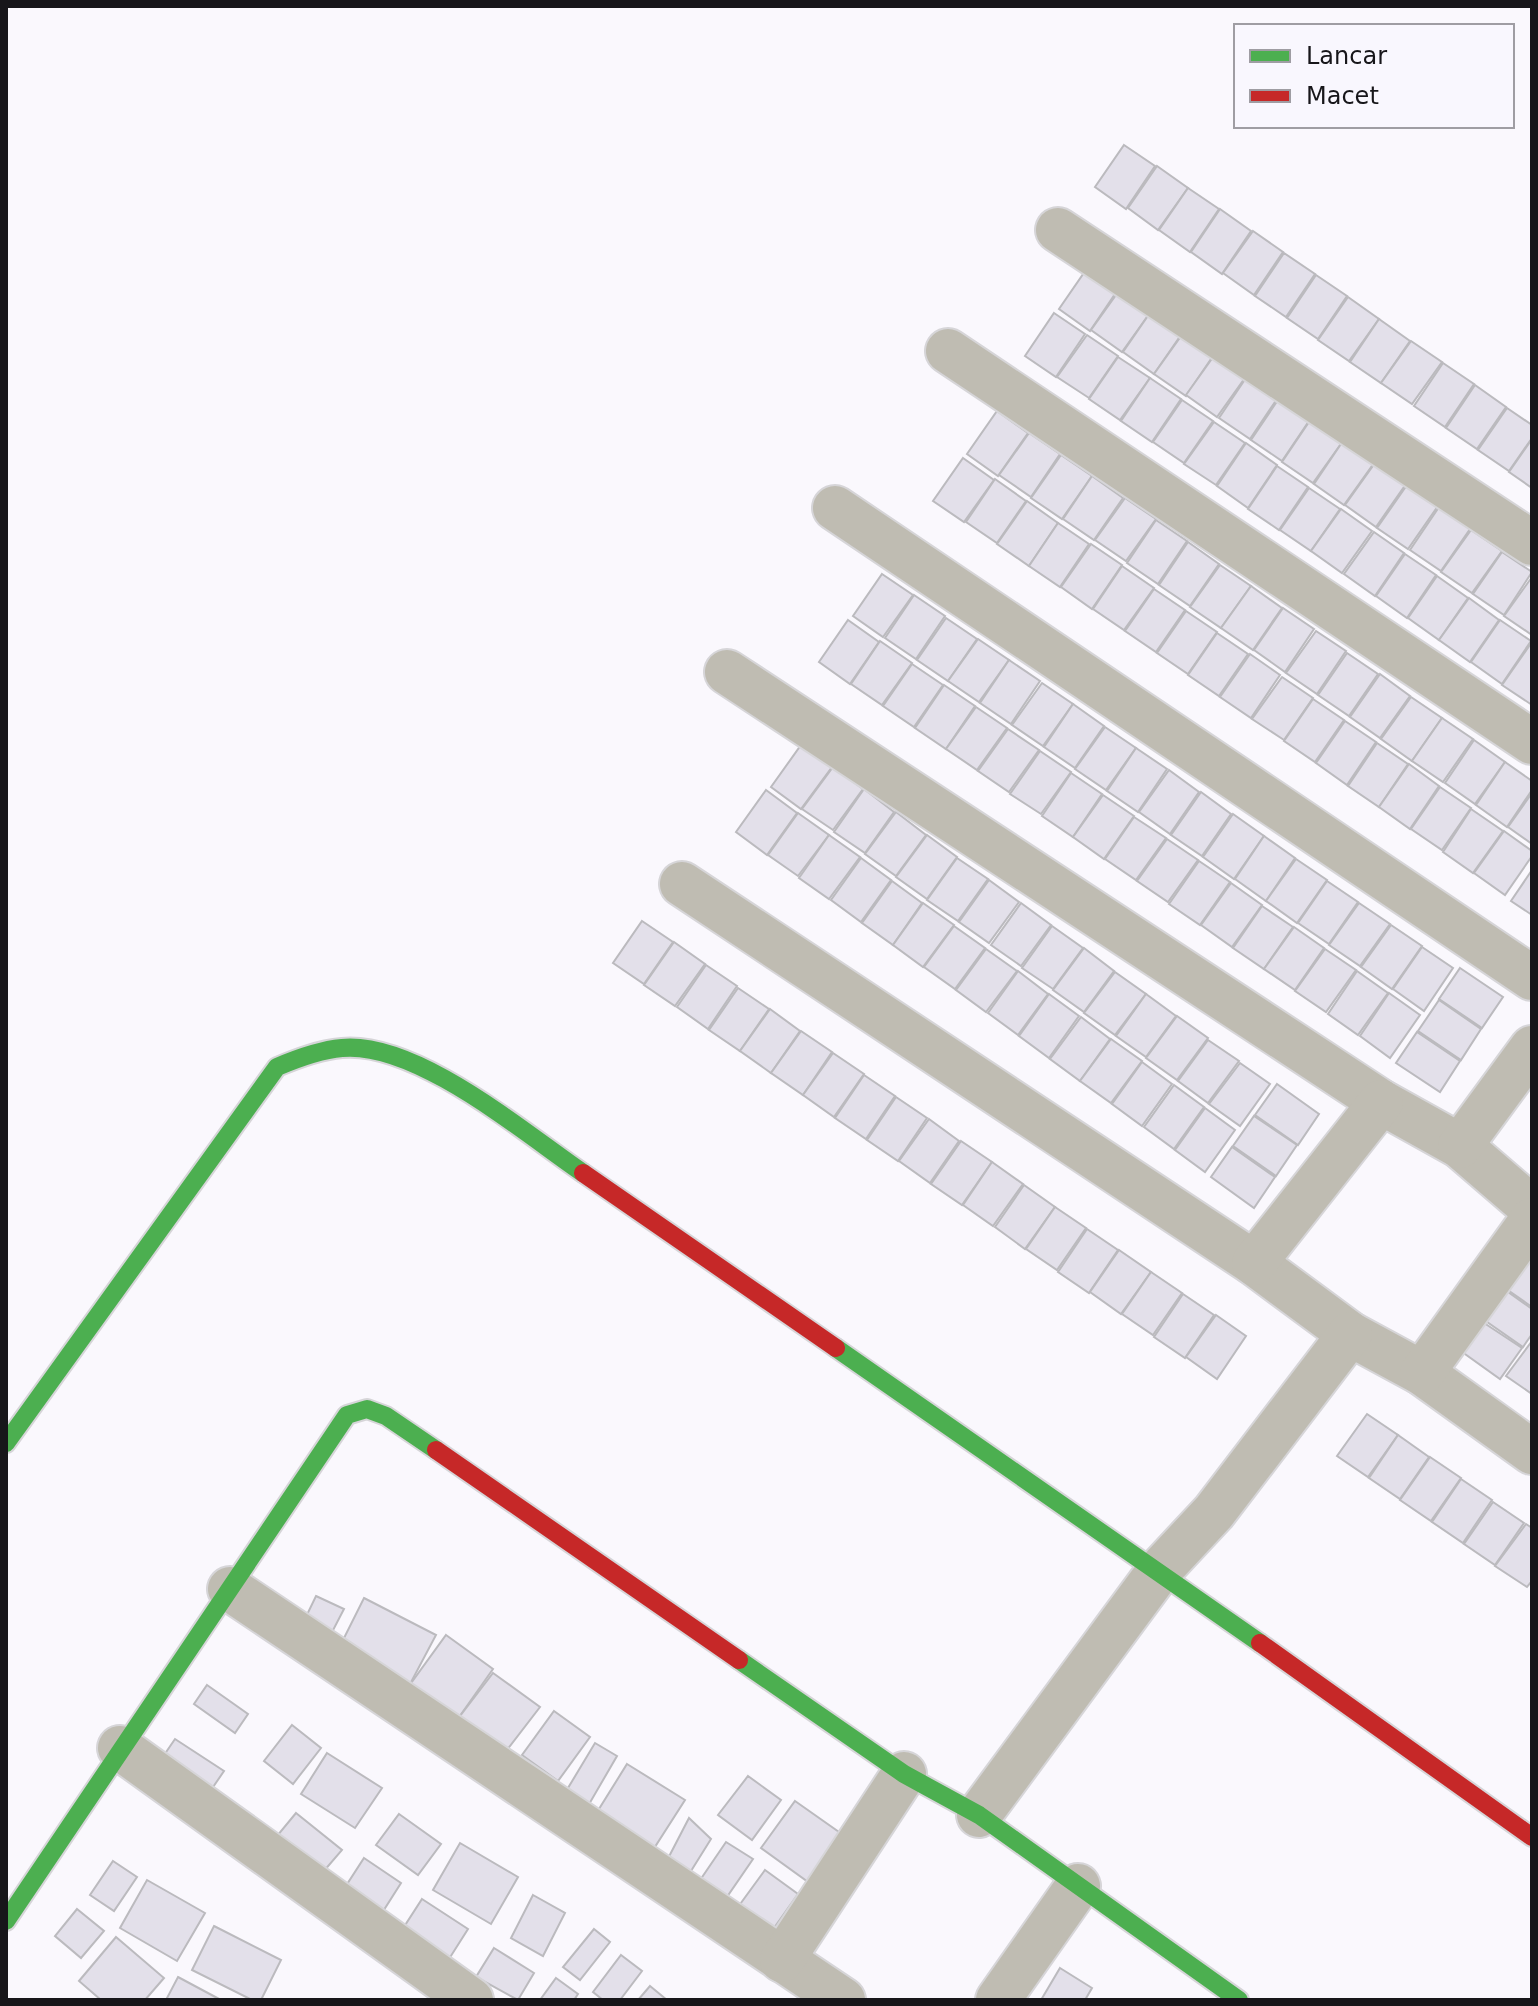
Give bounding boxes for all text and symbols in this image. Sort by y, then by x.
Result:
legend [1234,24,1514,128]
text: Lancar [1306,42,1387,70]
text: Macet [1306,82,1379,110]

